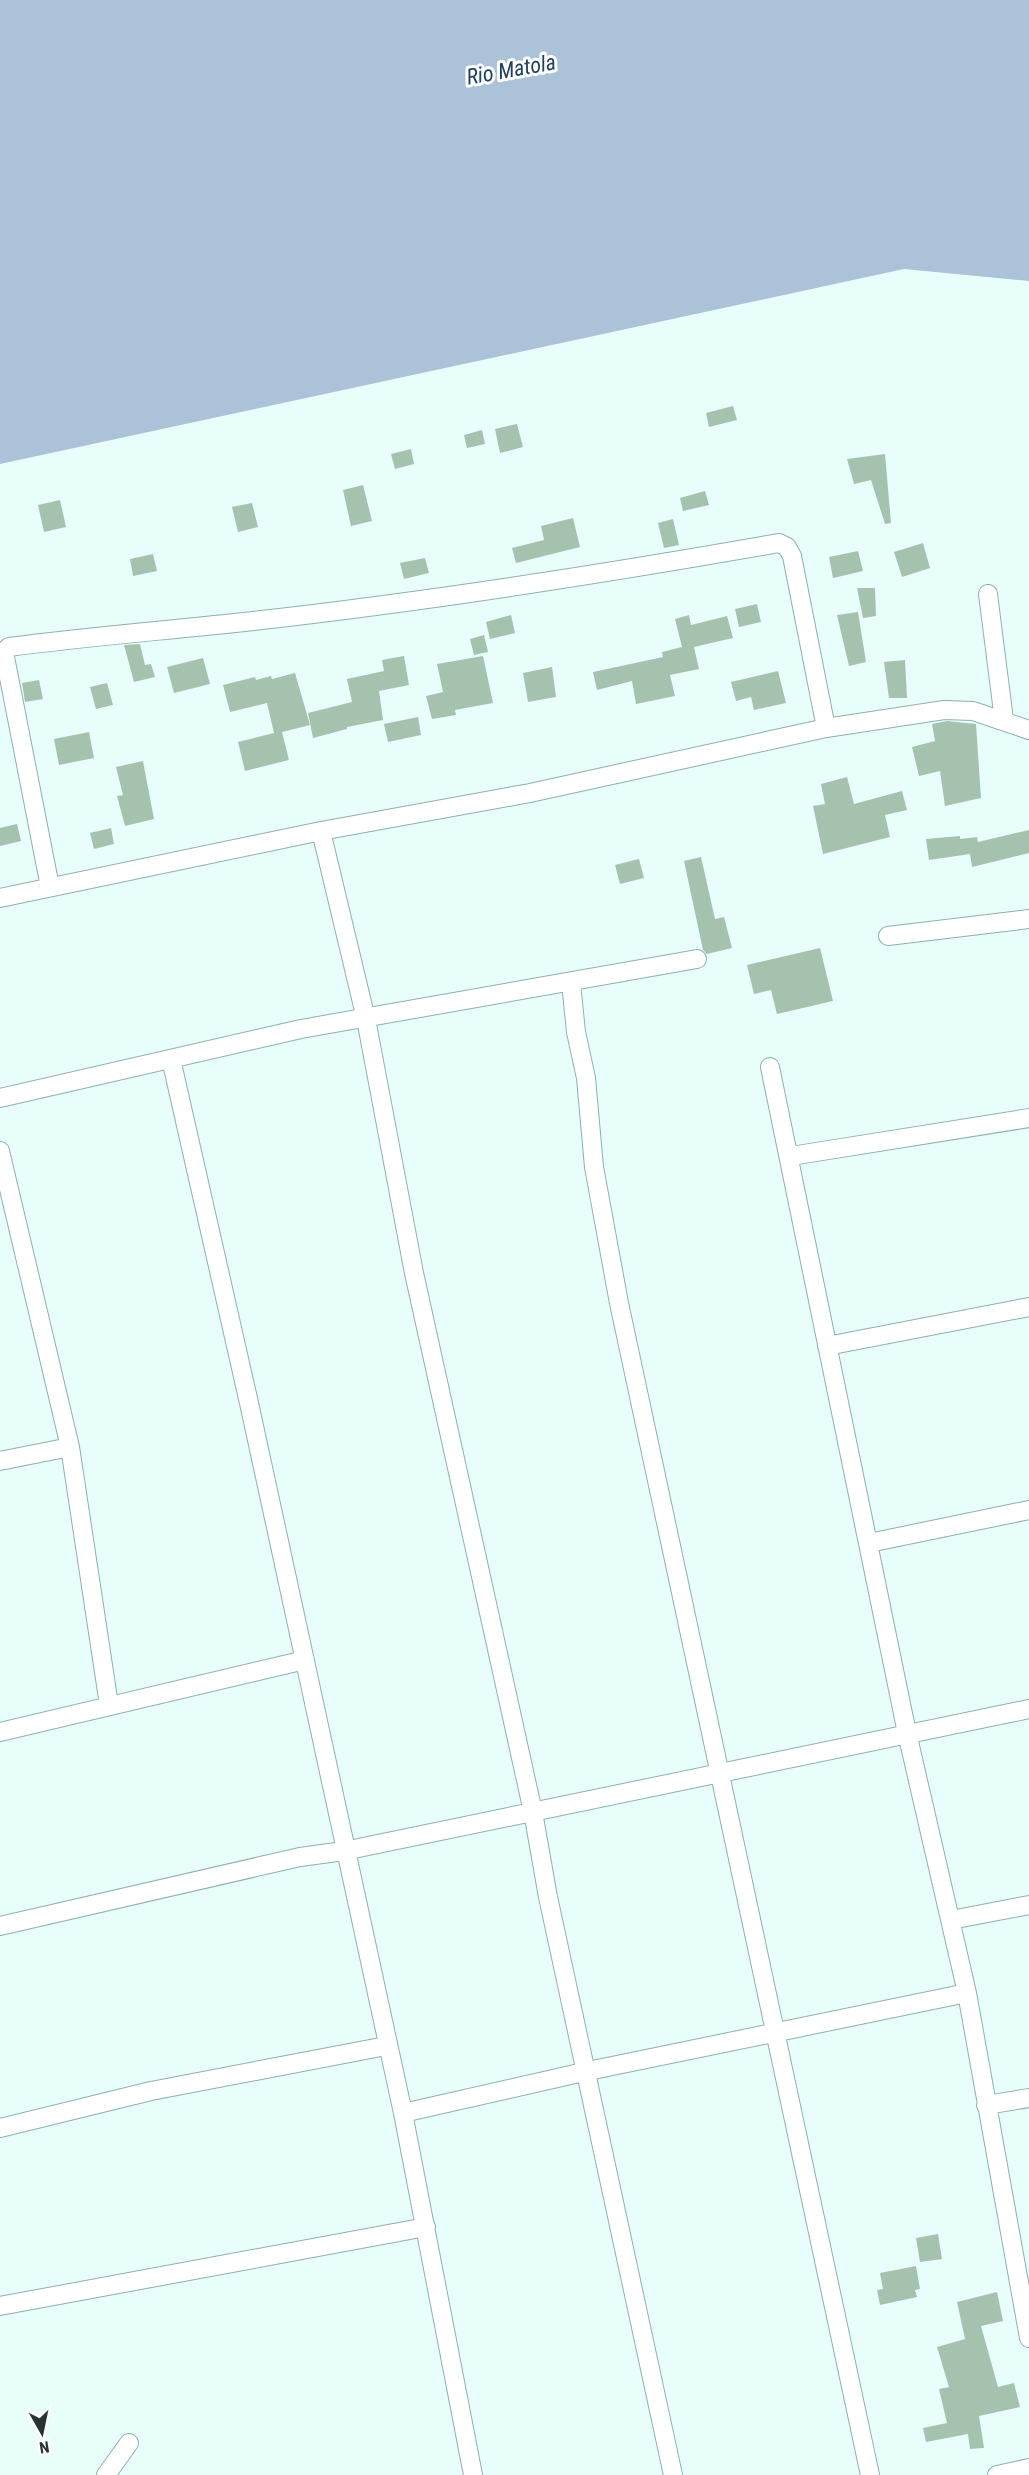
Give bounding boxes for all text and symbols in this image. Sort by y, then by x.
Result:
water label: Rio Matola [464,49,558,90]
north arrow [12,2403,72,2463]
text: N [38,2437,51,2457]

